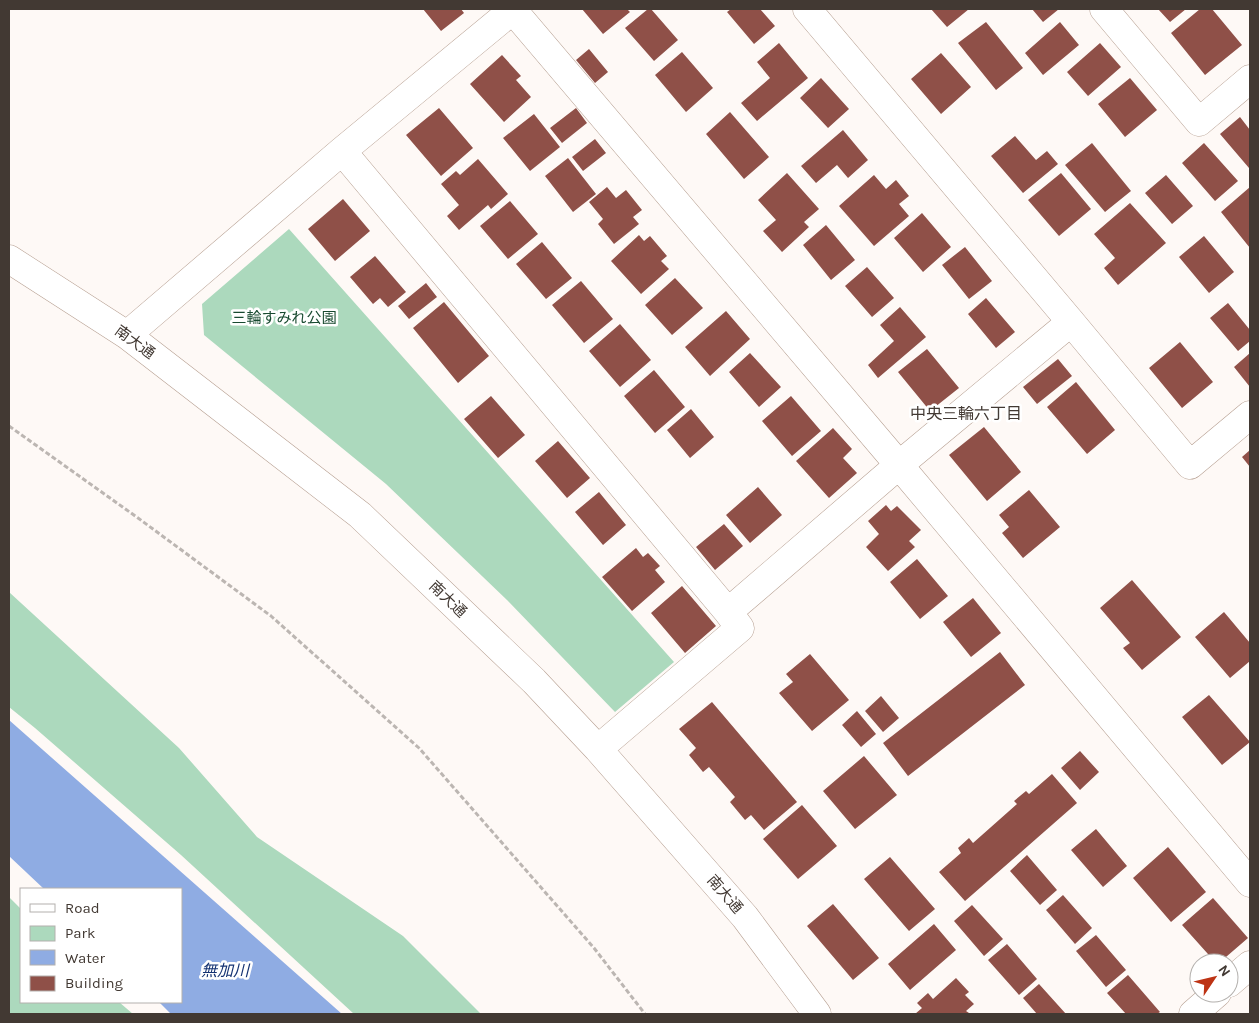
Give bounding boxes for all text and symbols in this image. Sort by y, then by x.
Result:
park label: 三輪すみれ公園 [231,309,337,327]
street label: 南大通 [112,321,158,363]
district label: 中央三輪六丁目 [910,404,1022,423]
street label: 南大通 [426,577,470,621]
street label: 南大通 [703,871,747,917]
legend [20,888,182,1003]
text: Road [65,899,100,917]
text: Park [65,924,95,942]
text: Water [65,949,106,967]
north arrow [1189,953,1239,1003]
water label: 無加川 [201,961,251,980]
text: N [1214,962,1234,980]
text: Building [65,974,123,992]

